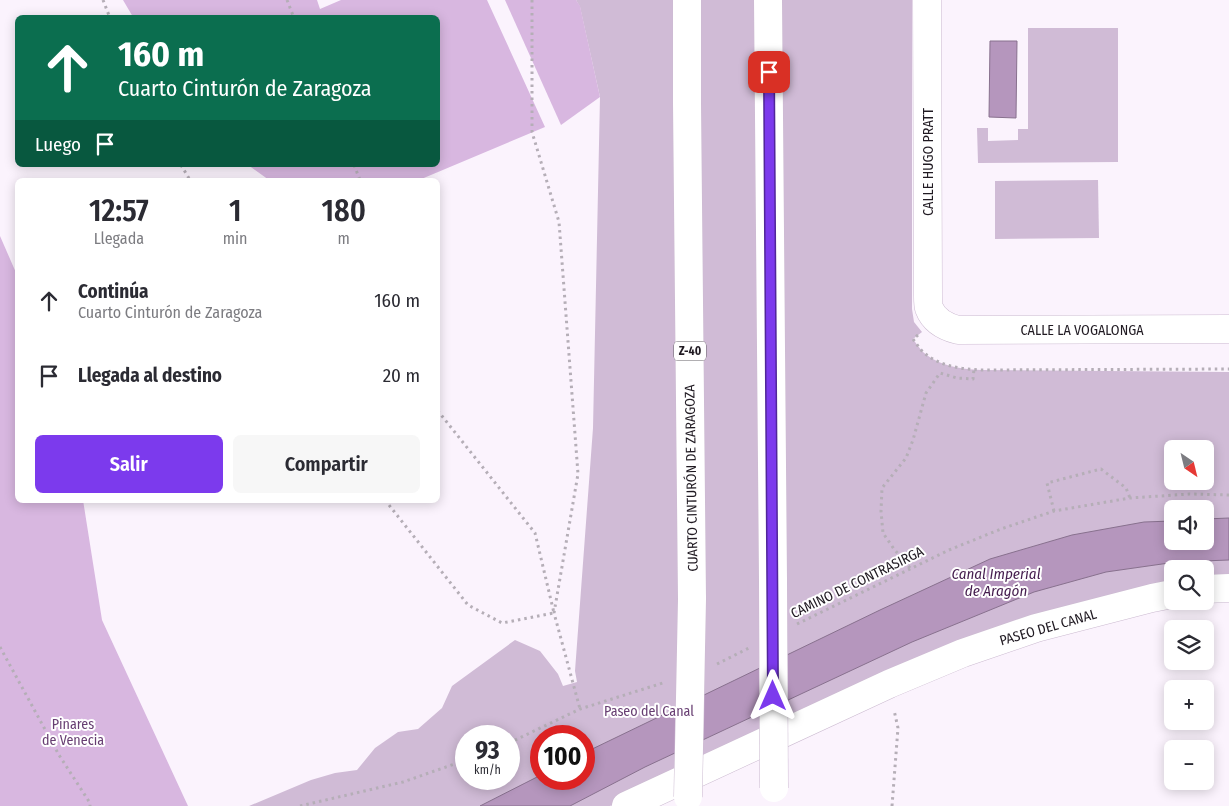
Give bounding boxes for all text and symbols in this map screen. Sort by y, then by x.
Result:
text: 160 m [118,33,204,75]
icon: ahead [35,35,100,100]
pin [748,51,790,93]
icon: arrive [755,58,783,86]
text: Cuarto Cinturón de Zaragoza [118,75,372,102]
street label: CALLE HUGO PRATT [920,107,937,216]
icon: arrive [91,130,119,158]
text: Luego [35,133,81,156]
text: 12:57 [89,193,149,229]
text: 1 [229,193,241,229]
text: 180 [322,193,366,229]
text: Llegada [94,229,144,248]
text: min [223,229,248,248]
text: m [338,229,350,248]
text: Continúa [78,280,149,303]
icon: ahead [35,287,63,315]
text: 160 m [374,289,420,312]
text: Cuarto Cinturón de Zaragoza [78,303,262,322]
street label: CALLE LA VOGALONGA [1020,322,1144,339]
road number: Z-40 [674,342,706,361]
icon: arrive [35,362,63,390]
text: Llegada al destino [78,364,222,387]
text: 20 m [383,364,420,387]
street label: CUARTO CINTURÓN DE ZARAGOZA [680,384,702,572]
button: Salir [35,435,223,493]
button: Compartir [233,435,420,493]
north arrow [1164,440,1214,490]
map controls [1164,440,1214,790]
button: sound [1164,500,1214,550]
street label: CAMINO DE CONTRASIRGA [788,543,927,622]
button: search [1164,560,1214,610]
water label: Canal Imperial de Aragón [951,565,1041,600]
street label: PASEO DEL CANAL [998,606,1099,649]
button: layers [1164,620,1214,670]
position arrow [746,669,798,721]
button: + [1164,680,1214,730]
park label: Paseo del Canal [604,703,694,720]
park label: Pinares de Venecia [42,716,104,749]
speed limit sign: 100 [530,725,595,790]
text: 93 [475,736,500,766]
button: − [1164,740,1214,790]
text: km/h [474,763,501,777]

